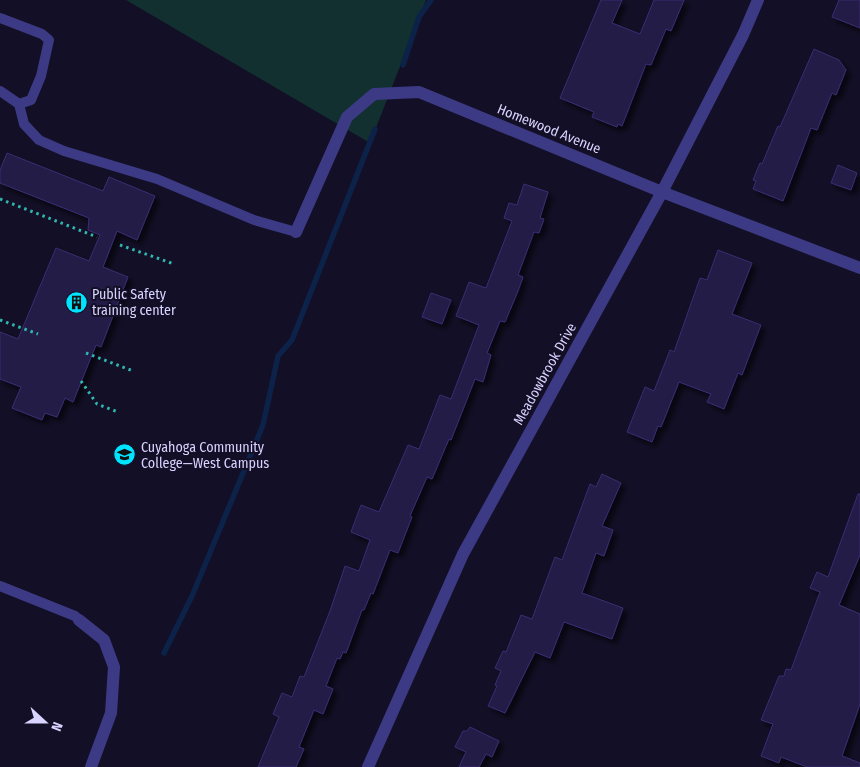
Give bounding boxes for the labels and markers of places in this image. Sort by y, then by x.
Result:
place label: Public Safety training center [92,286,176,319]
building icon: Public Safety training center [64,290,88,314]
place label: Cuyahoga Community College—West Campus [141,439,269,472]
school or university icon: Cuyahoga Community College—West Campus [113,443,137,467]

